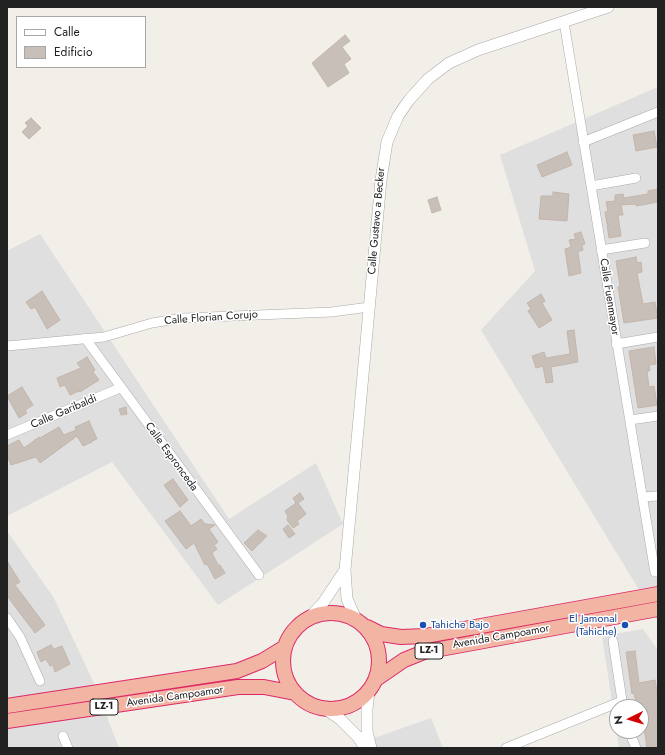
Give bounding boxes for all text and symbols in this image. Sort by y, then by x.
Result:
legend [16,16,146,68]
text: Calle [54,23,80,41]
text: Edificio [54,43,93,61]
street label: Calle Gustavo a Becker [366,167,388,275]
street label: Calle Fuenmayor [596,258,622,336]
street label: Calle Florian Corujo [164,308,258,328]
street label: Calle Garibaldi [29,392,99,432]
street label: Calle Espronceda [142,420,200,494]
place label: El Jamonal (Tahiche) [569,612,617,638]
place label: Tahiche Bajo [431,618,489,632]
marker: Tahiche Bajo [418,620,428,630]
marker: El Jamonal (Tahiche) [620,620,630,630]
street label: Avenida Campoamor [452,622,550,652]
road number: LZ-1 [415,643,443,659]
street label: Avenida Campoamor [126,684,224,710]
road number: LZ-1 [90,699,118,715]
north arrow [609,699,649,739]
text: N [610,715,626,725]

